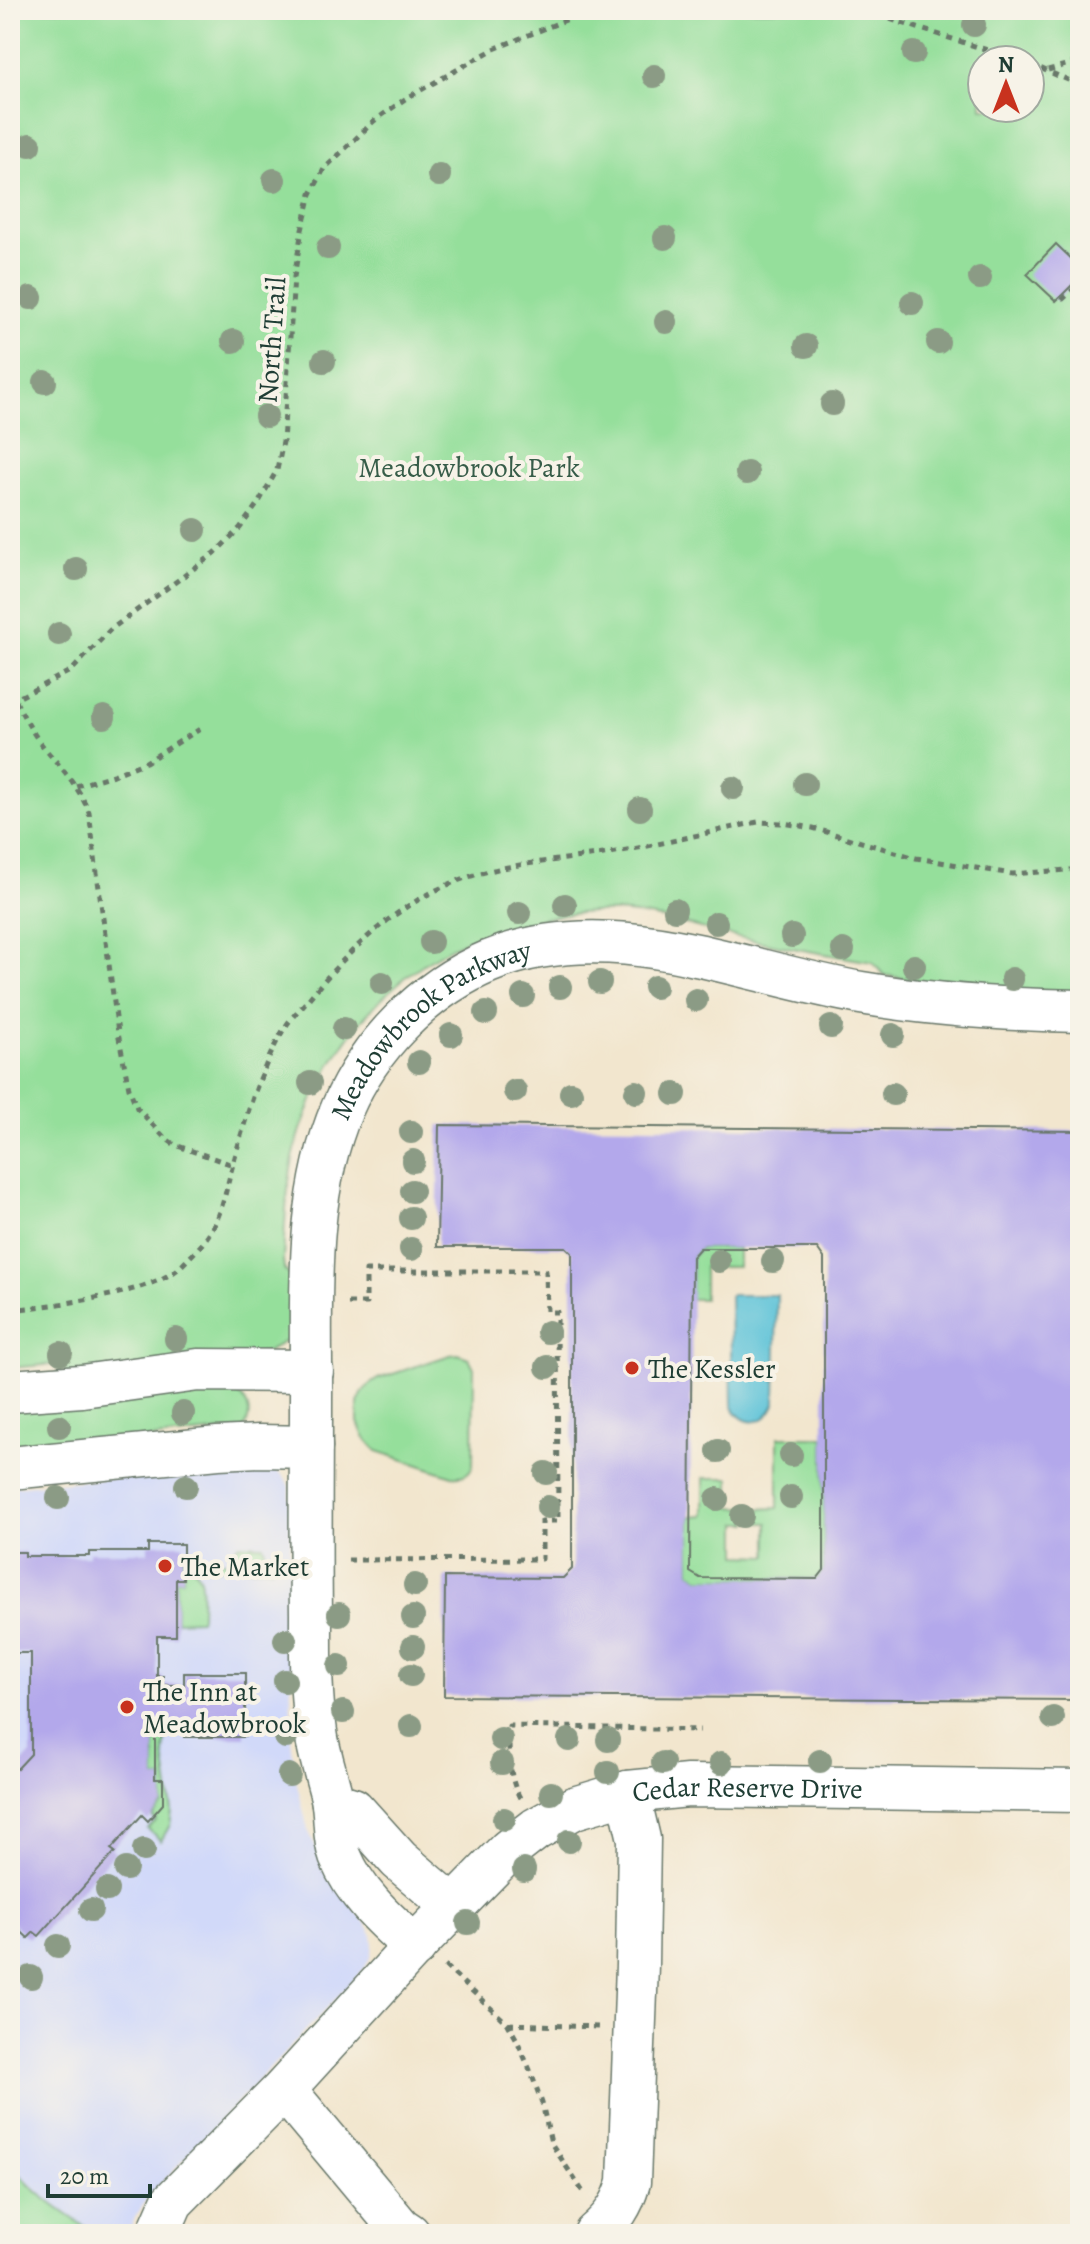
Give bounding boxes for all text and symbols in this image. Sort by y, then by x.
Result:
north arrow [966,44,1046,124]
text: N [998,50,1014,80]
street label: North Trail [249,275,295,405]
park label: Meadowbrook Park [358,449,580,487]
street label: Meadowbrook Parkway [322,931,536,1126]
place label: The Kessler [648,1350,776,1388]
marker: The Kessler [623,1359,641,1377]
place label: The Market [181,1548,309,1586]
marker: The Market [156,1557,174,1575]
place label: The Inn at Meadowbrook [143,1673,307,1743]
marker: The Inn at Meadowbrook [118,1698,136,1716]
street label: Cedar Reserve Drive [631,1768,863,1811]
scale bar [48,2148,150,2198]
text: 20 m [60,2160,109,2192]

